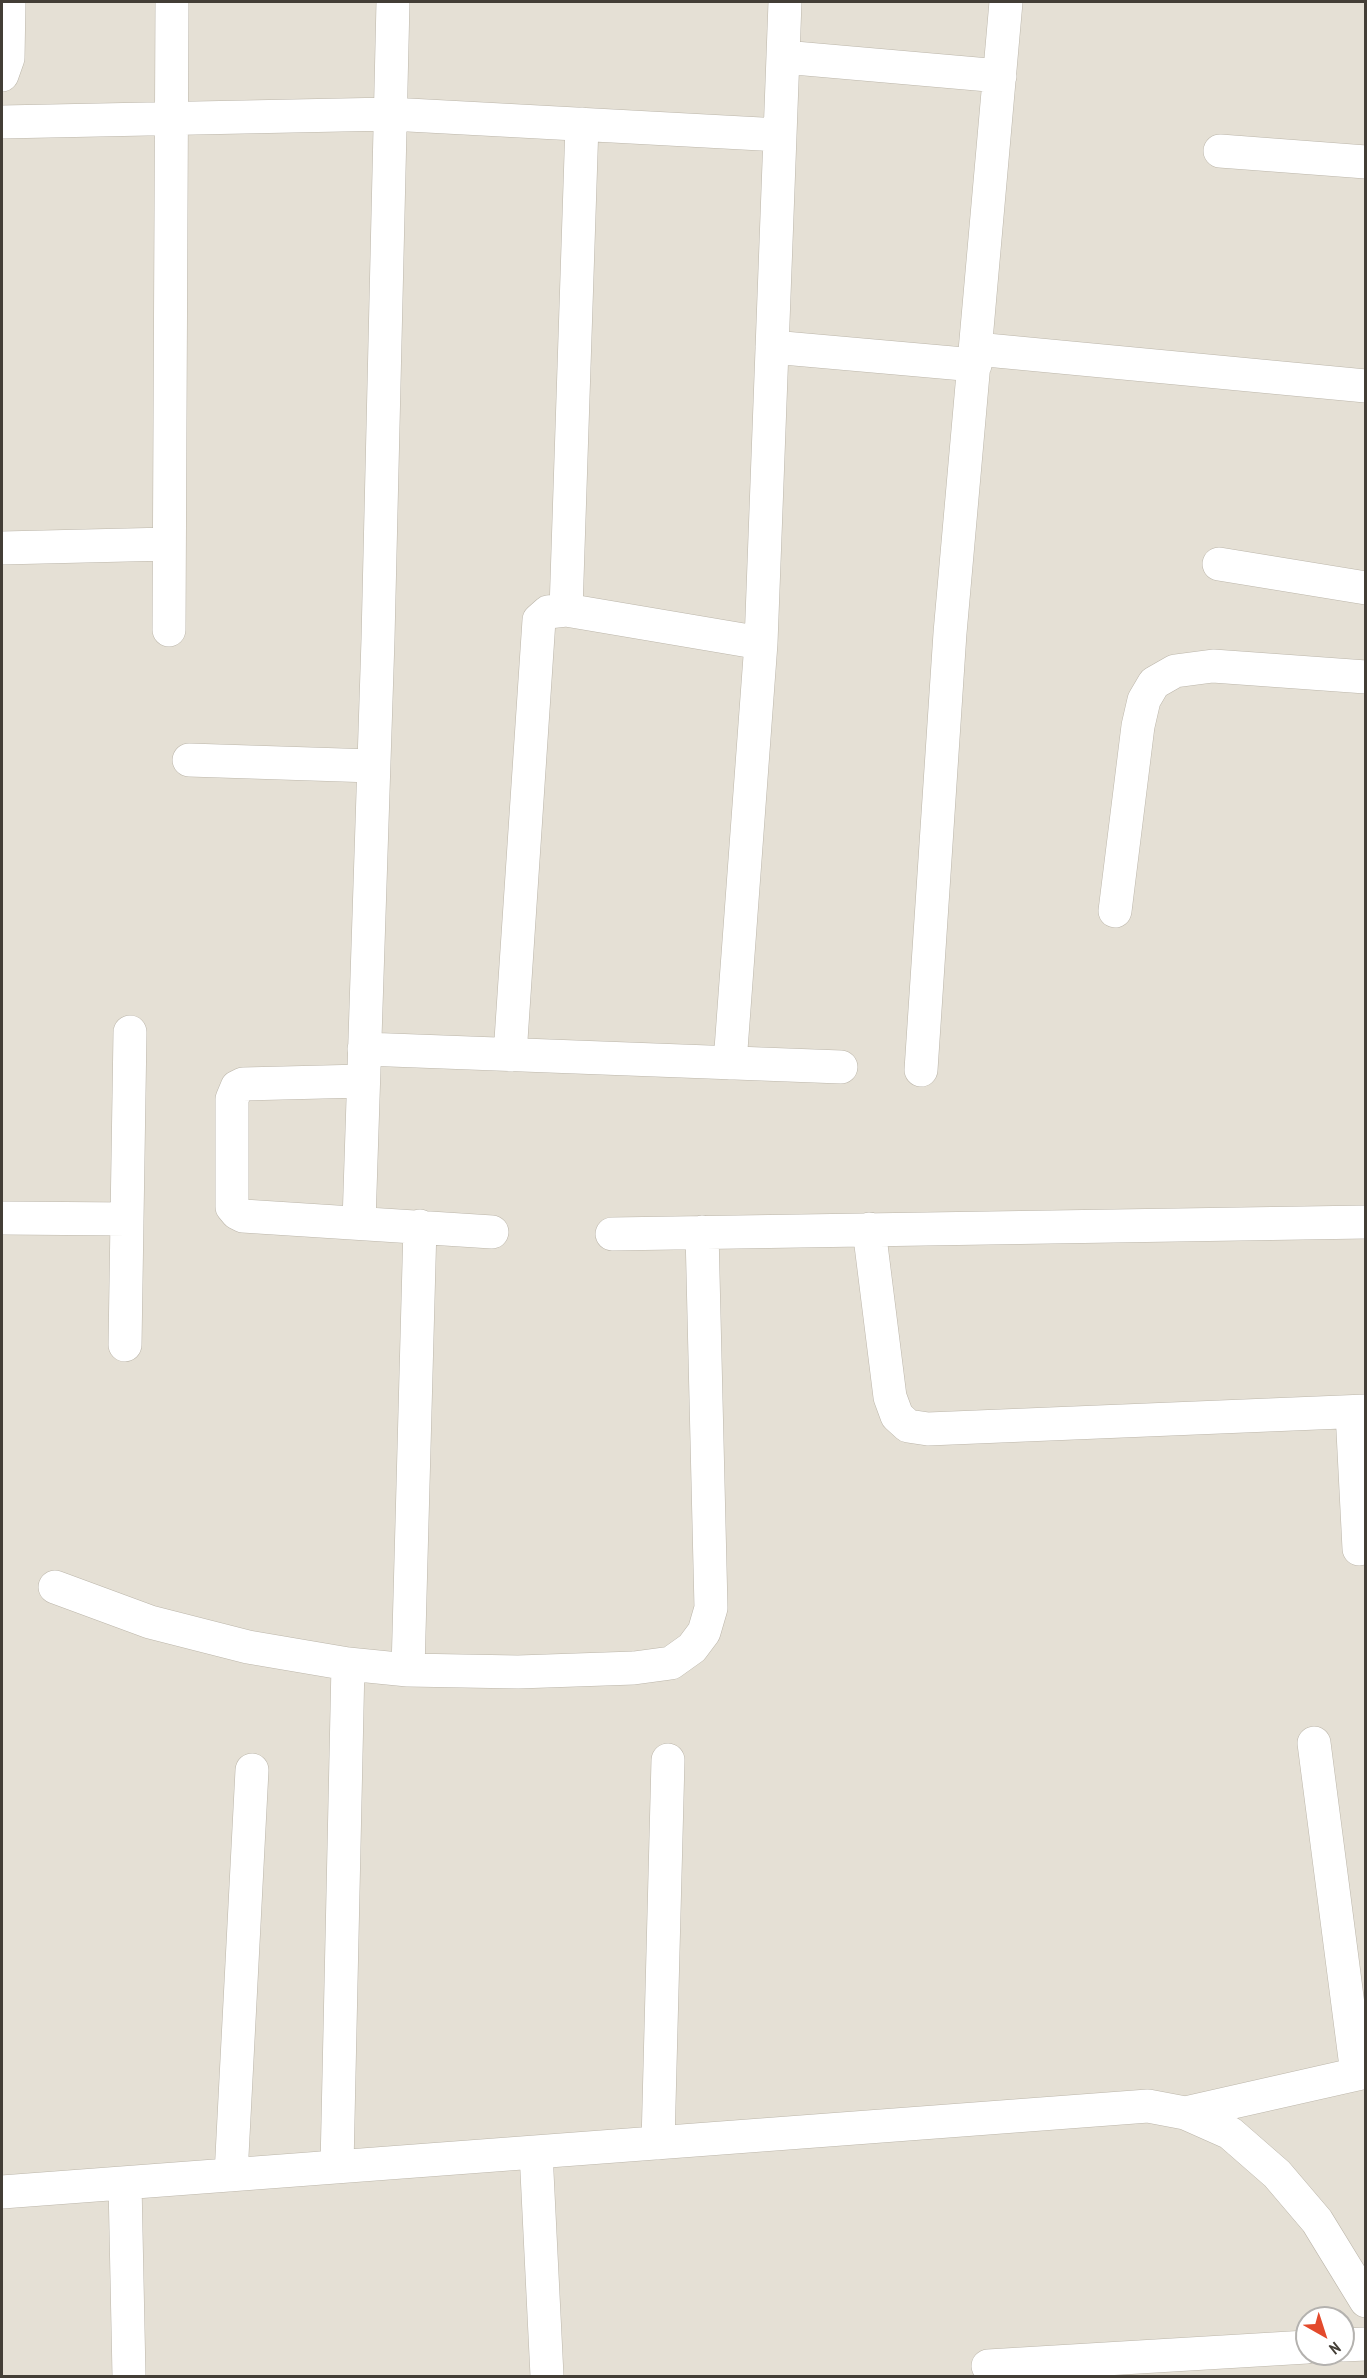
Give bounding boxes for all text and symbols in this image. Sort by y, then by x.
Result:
north arrow [1295,2306,1355,2366]
text: N [1325,2338,1345,2359]

